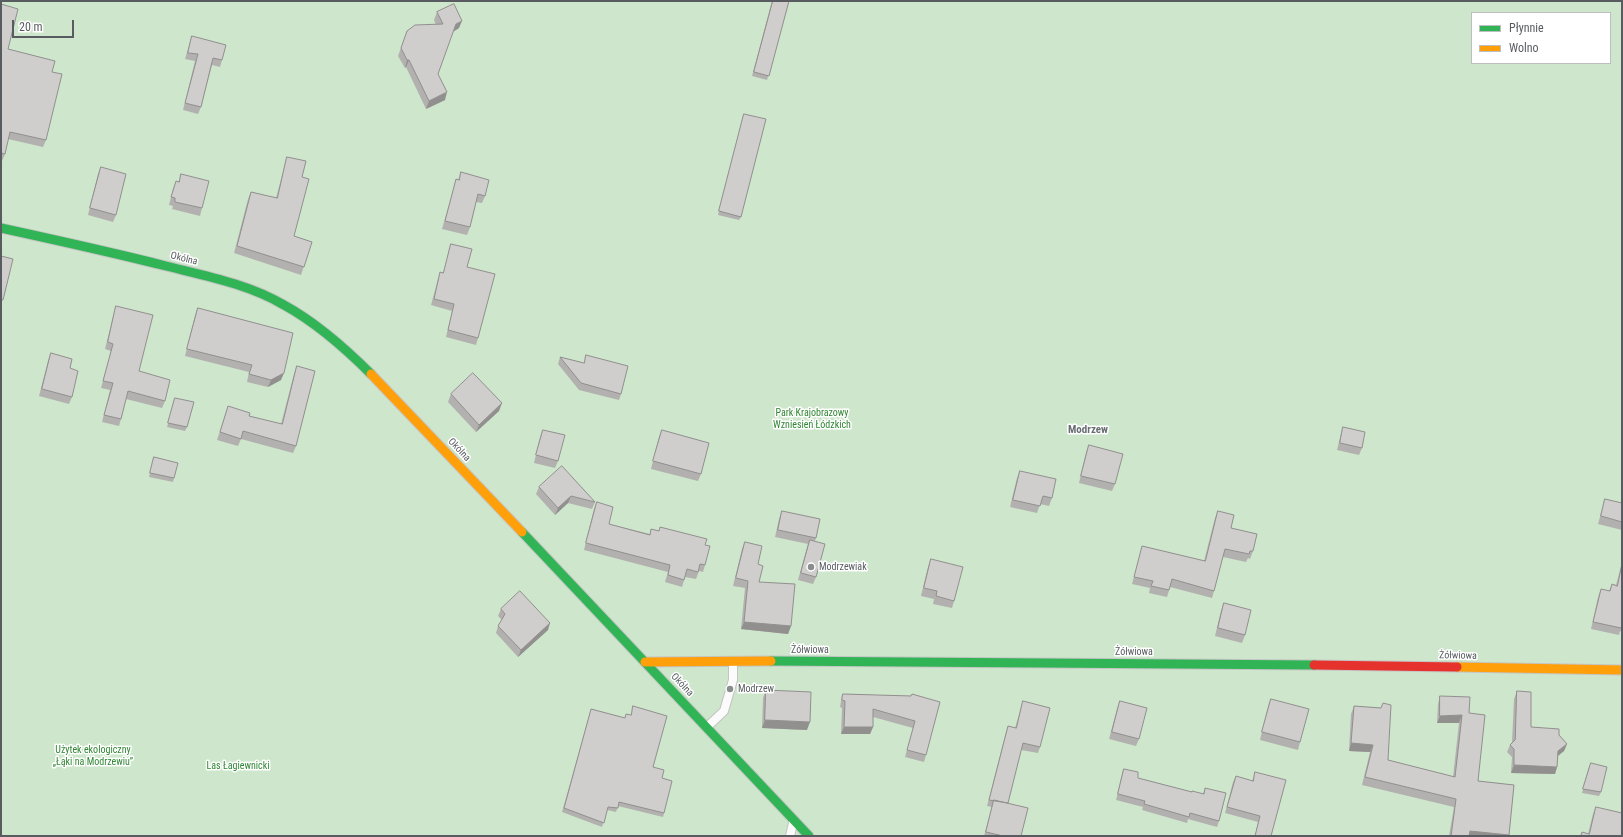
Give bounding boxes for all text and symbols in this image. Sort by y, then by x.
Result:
scale bar [14,12,76,38]
legend [1471,12,1611,64]
text: 20 m [19,20,43,34]
text: Płynnie [1509,21,1544,35]
text: Wolno [1509,41,1539,55]
street label: Okólna [169,250,199,268]
park label: Park Krajobrazowy Wzniesień Łódzkich [773,407,851,430]
district label: Modrzew [1068,423,1108,437]
street label: Okólna [445,436,473,464]
place label: Modrzewiak [819,561,867,573]
marker: Modrzewiak [806,562,816,572]
street label: Żółwiowa [791,644,829,656]
street label: Żółwiowa [1115,646,1153,658]
street label: Żółwiowa [1439,650,1477,662]
street label: Okólna [668,671,696,699]
place label: Modrzew [738,683,774,695]
marker: Modrzew [725,684,735,694]
park label: Użytek ekologiczny „Łąki na Modrzewiu” [53,744,133,768]
park label: Las Łagiewnicki [207,760,269,772]

